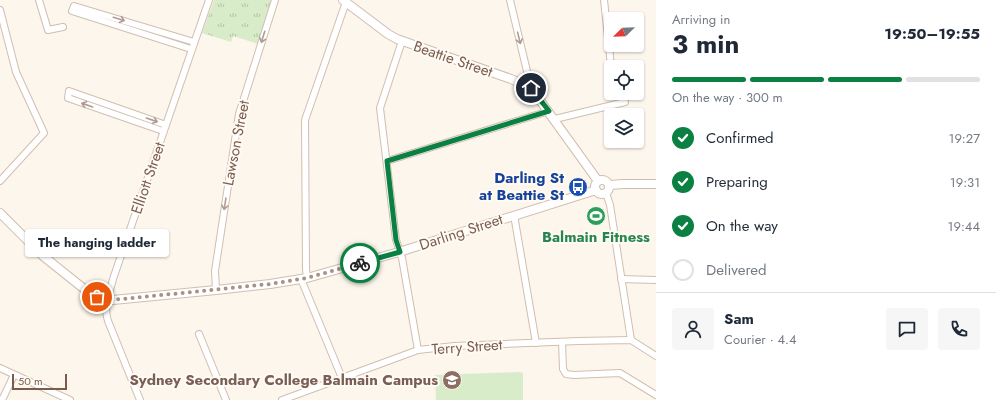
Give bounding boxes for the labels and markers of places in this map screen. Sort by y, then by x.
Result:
pin [514,71,548,105]
place label: Darling St at Beattie St [479,167,564,206]
bus stop icon: Darling St at Beattie St [567,176,589,198]
sports icon: Balmain Fitness [585,205,607,227]
place label: Balmain Fitness [542,226,650,248]
callout: The hanging ladder [25,229,169,257]
pin [80,280,114,314]
place label: Sydney Secondary College Balmain Campus [129,369,438,391]
school or university icon: Sydney Secondary College Balmain Campus [441,369,463,391]

